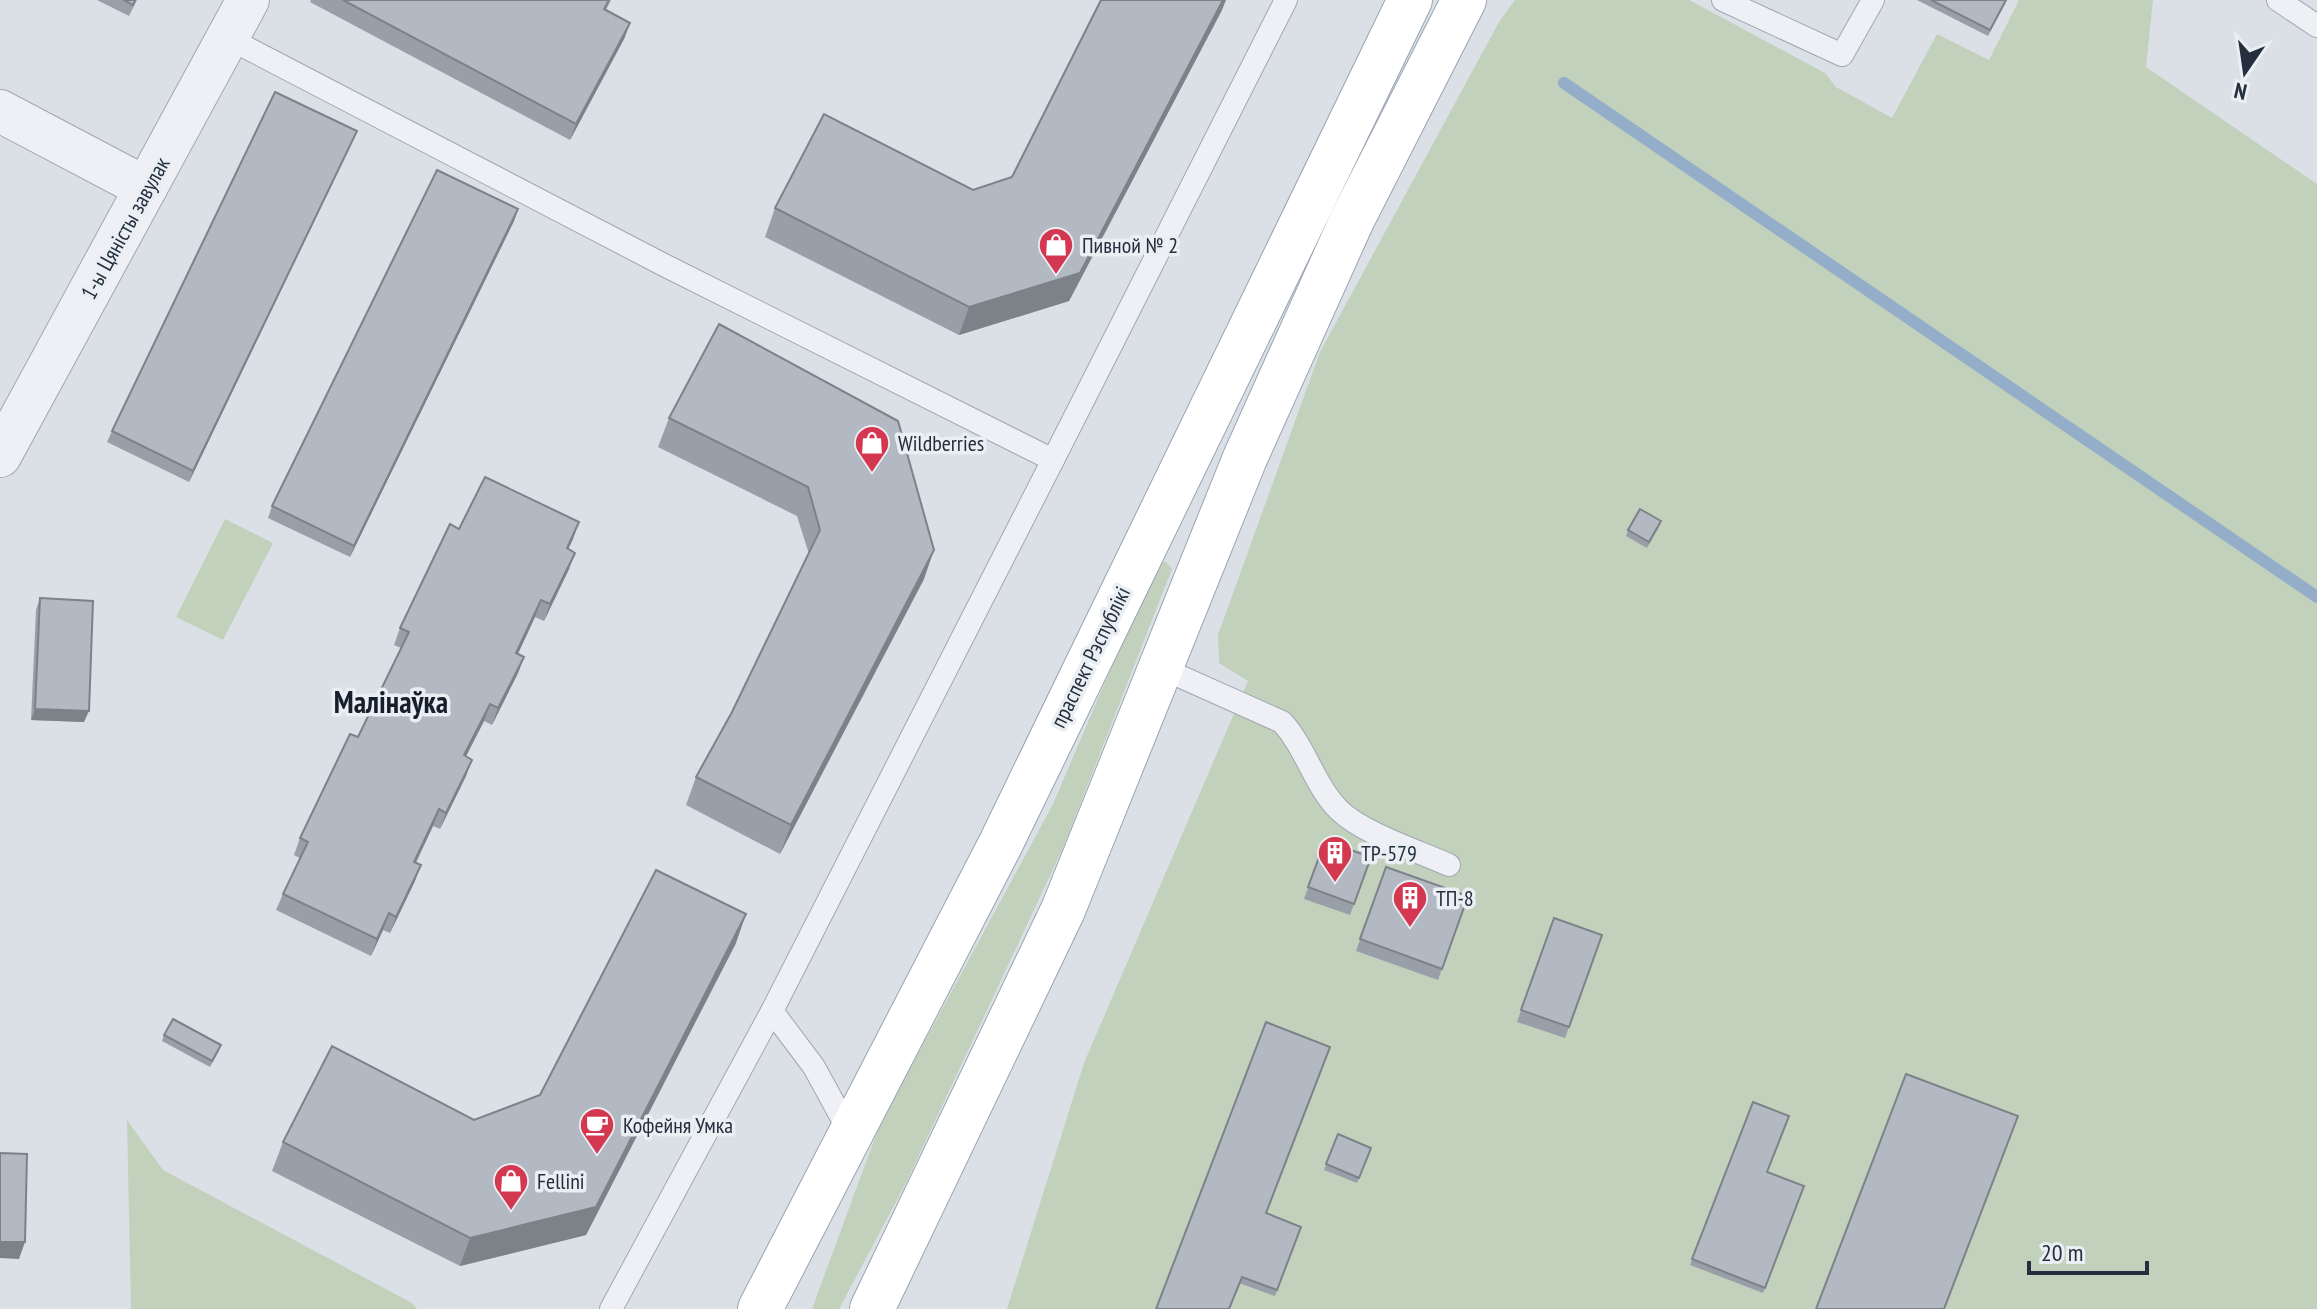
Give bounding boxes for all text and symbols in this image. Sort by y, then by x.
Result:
north arrow [2205,32,2285,112]
text: N [2232,77,2249,106]
street label: 1-ы Цяністы завулак [74,151,176,304]
shop icon: Пивной № 2 [1037,226,1075,276]
place label: Пивной № 2 [1082,231,1178,259]
shop icon: Wildberries [853,424,891,474]
place label: Wildberries [898,429,984,457]
street label: праспект Рэспублікі [1044,582,1136,732]
district label: Малінаўка [334,682,448,721]
building icon: ТР-579 [1316,834,1354,884]
place label: ТР-579 [1361,839,1417,867]
building icon: ТП-8 [1391,879,1429,929]
place label: ТП-8 [1436,884,1474,912]
cafe icon: Кофейня Умка [578,1106,616,1156]
place label: Кофейня Умка [623,1111,733,1139]
shop icon: Fellini [492,1162,530,1212]
place label: Fellini [537,1167,585,1195]
scale bar [2029,1225,2147,1275]
text: 20 m [2041,1237,2083,1268]

